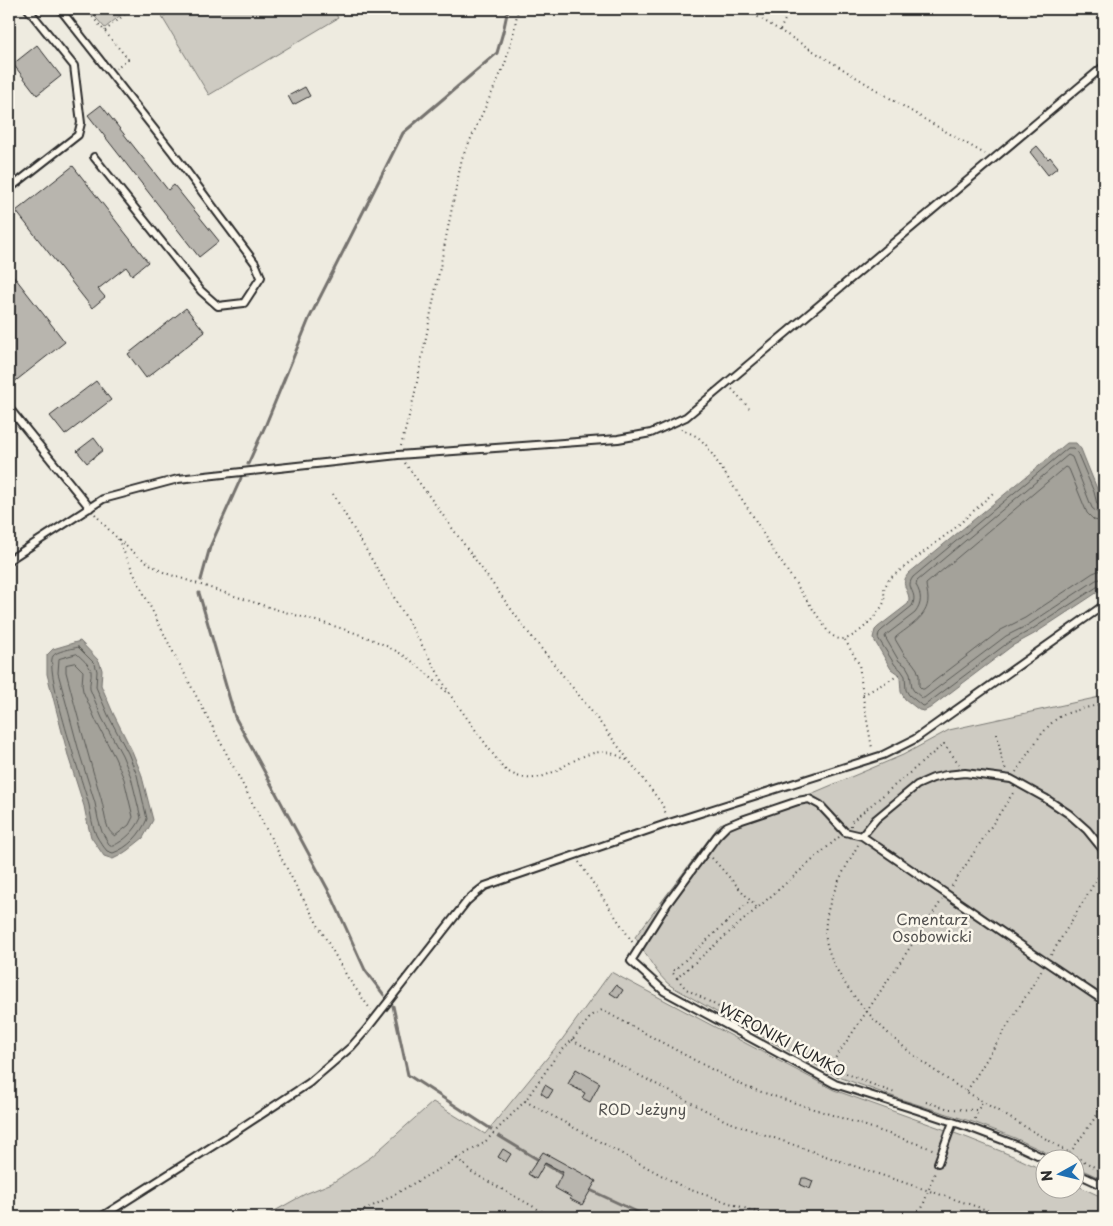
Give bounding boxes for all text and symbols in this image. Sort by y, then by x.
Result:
park label: Cmentarz Osobowicki [892,907,972,947]
street label: WERONIKI KUMKO [715,996,850,1082]
park label: ROD Jeżyny [598,1097,686,1120]
north arrow [1036,1148,1086,1198]
text: N [1035,1169,1058,1183]

